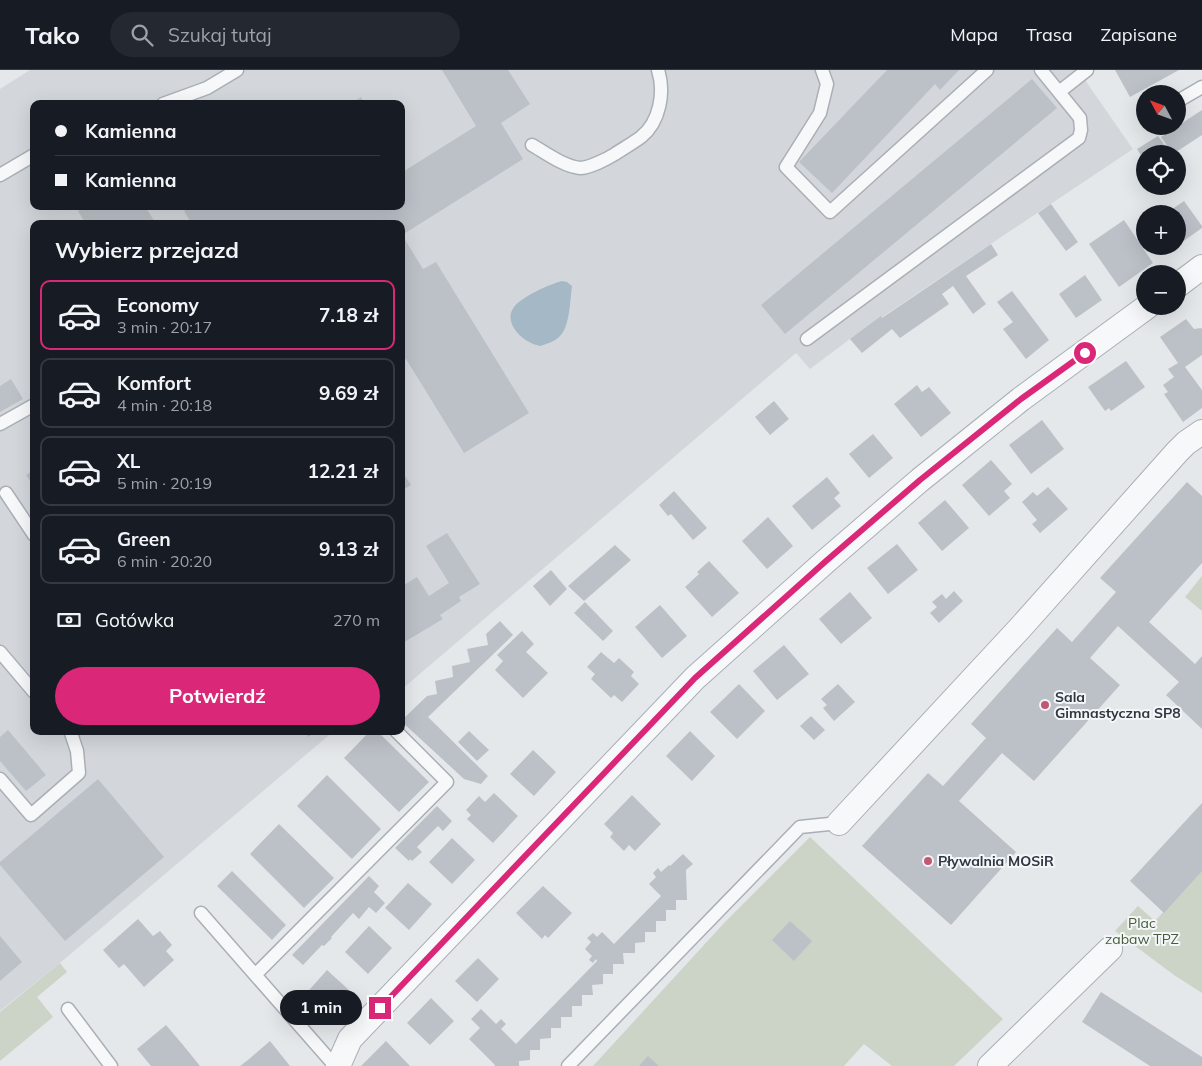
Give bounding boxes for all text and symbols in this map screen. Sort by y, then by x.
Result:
search box [110,12,460,57]
text: Tako [25,20,80,50]
icon: search [128,21,156,49]
text: Szukaj tutaj [168,23,272,47]
text: Mapa [950,23,998,46]
text: Trasa [1026,23,1073,46]
text: Zapisane [1101,23,1177,46]
north arrow [1136,85,1186,135]
map controls [1136,85,1186,315]
text: Kamienna [85,119,177,143]
button: locate [1136,145,1186,195]
text: Kamienna [85,168,177,192]
button: + [1136,205,1186,255]
text: Wybierz przejazd [55,236,239,264]
button: − [1136,265,1186,315]
icon: car [57,293,102,338]
text: Economy [117,293,199,317]
text: 7.18 zł [319,303,378,327]
text: 3 min · 20:17 [117,317,212,337]
route start [1074,342,1096,364]
icon: car [57,371,102,416]
text: Komfort [117,371,191,395]
text: 9.69 zł [319,381,378,405]
text: 4 min · 20:18 [117,395,212,415]
icon: car [57,449,102,494]
text: XL [117,449,140,473]
text: 12.21 zł [308,459,378,483]
text: 5 min · 20:19 [117,473,212,493]
icon: car [57,527,102,572]
text: Green [117,527,171,551]
text: 9.13 zł [319,537,378,561]
text: 6 min · 20:20 [117,551,212,571]
icon: cash [55,606,83,634]
text: Gotówka [95,608,175,632]
text: 270 m [333,610,380,630]
button: Potwierdź [55,667,380,725]
place label: Sala Gimnastyczna SP8 [1055,688,1181,722]
marker: Sala Gimnastyczna SP8 [1039,699,1051,711]
place label: Pływalnia MOSiR [938,852,1054,870]
marker: Pływalnia MOSiR [922,855,934,867]
park label: Plac zabaw TPZ [1105,914,1179,948]
callout: 1 min [280,990,362,1026]
text: 1 min [300,997,342,1017]
route end [369,997,391,1019]

